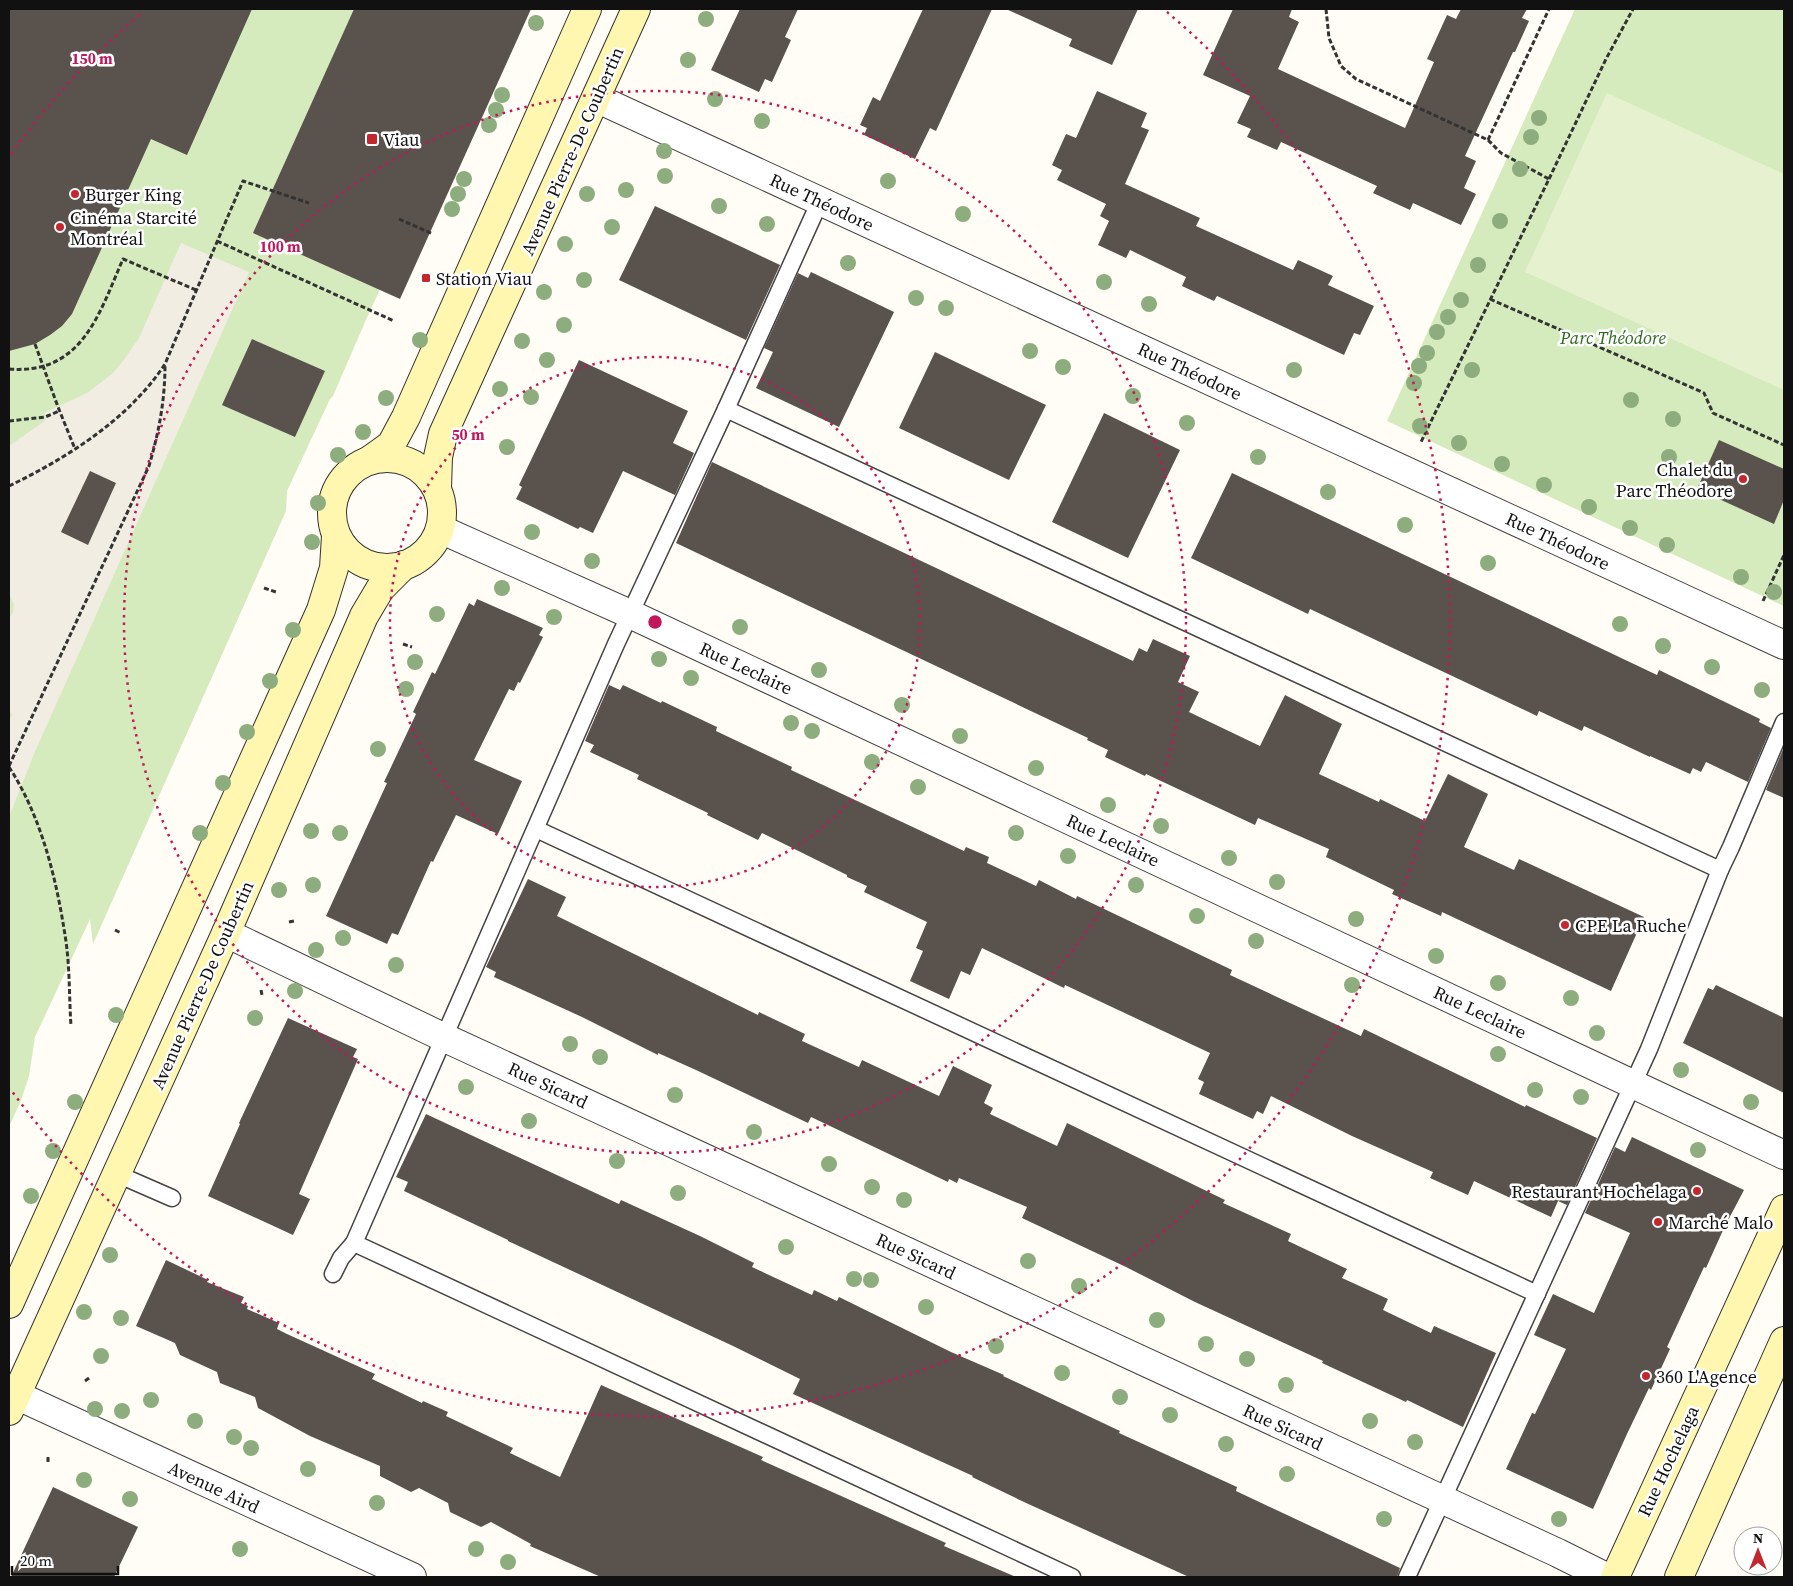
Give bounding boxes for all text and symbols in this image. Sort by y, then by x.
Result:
street label: Avenue Pierre-De Coubertin [515,43,629,259]
text: 150 m [71,48,113,69]
place label: Viau [383,127,420,152]
marker: Viau [365,132,379,146]
street label: Rue Théodore [766,167,878,237]
place label: Burger King [85,182,182,207]
marker: Burger King [69,188,81,200]
place label: Cinéma Starcité Montréal [70,205,197,251]
marker: Cinéma Starcité Montréal [54,221,66,233]
text: 100 m [259,236,301,257]
place label: Station Viau [436,266,532,291]
marker: Station Viau [420,272,432,284]
park label: Parc Théodore [1559,325,1667,350]
street label: Rue Théodore [1134,336,1246,406]
text: 50 m [451,424,485,445]
place label: Chalet du Parc Théodore [1616,457,1733,503]
marker: Chalet du Parc Théodore [1737,473,1749,485]
street label: Rue Théodore [1502,506,1614,576]
centre of rings [646,613,664,631]
street label: Rue Leclaire [695,636,797,700]
street label: Rue Leclaire [1062,808,1164,872]
street label: Avenue Pierre-De Coubertin [145,877,259,1093]
place label: CPE La Ruche [1575,913,1686,938]
marker: CPE La Ruche [1559,919,1571,931]
street label: Rue Leclaire [1429,980,1531,1044]
street label: Rue Sicard [504,1056,592,1114]
place label: Restaurant Hochelaga [1511,1179,1688,1204]
marker: Restaurant Hochelaga [1691,1185,1703,1197]
place label: Marché Malo [1668,1210,1774,1235]
marker: Marché Malo [1652,1216,1664,1228]
street label: Rue Sicard [872,1227,960,1285]
place label: 360 L'Agence [1656,1364,1757,1389]
marker: 360 L'Agence [1640,1370,1652,1382]
street label: Rue Sicard [1239,1398,1327,1456]
street label: Rue Hochelaga [1631,1401,1705,1520]
street label: Avenue Aird [164,1455,264,1519]
north arrow [1733,1526,1783,1576]
text: N [1753,1528,1763,1548]
scale bar [12,1544,119,1576]
text: 20 m [20,1550,52,1571]

